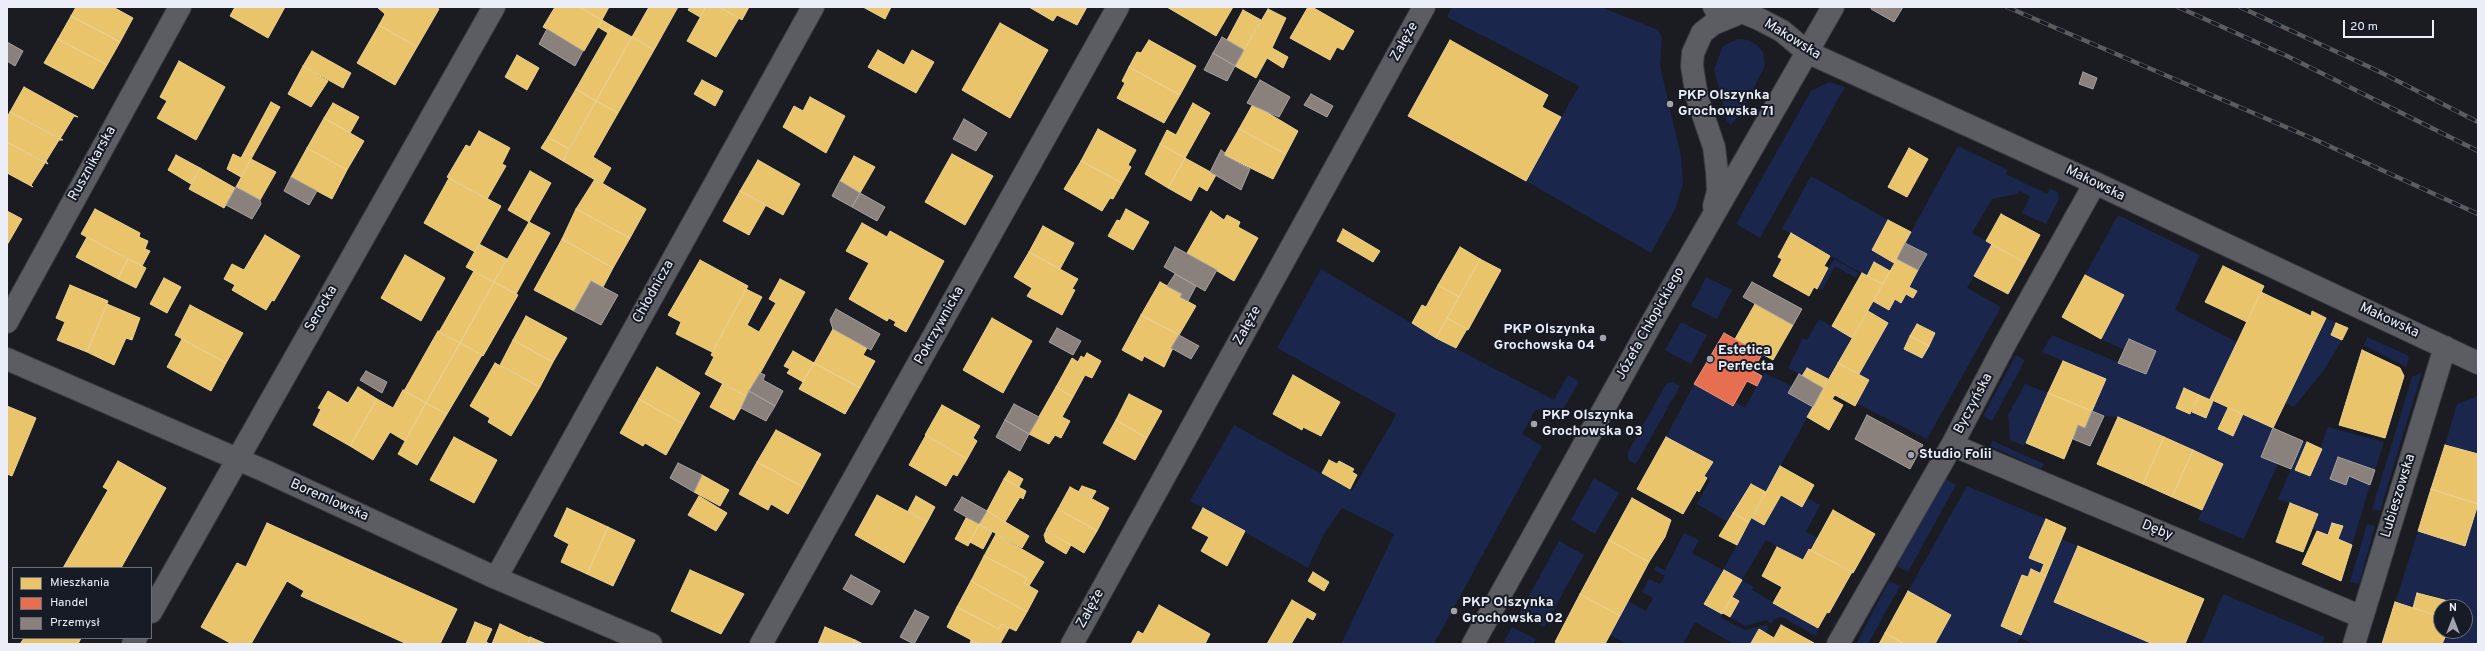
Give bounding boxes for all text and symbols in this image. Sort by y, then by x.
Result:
scale bar [2345,12,2436,38]
street label: Makowska [1760,16,1824,64]
text: 20 m [2350,19,2378,35]
street label: Załęże [1387,20,1423,64]
place label: PKP Olszynka Grochowska 71 [1678,88,1774,120]
marker: PKP Olszynka Grochowska 71 [1665,99,1675,109]
street label: Rusznikarska [66,124,120,204]
street label: Makowska [2063,162,2127,206]
street label: Chłodnicza [630,258,678,326]
street label: Józefa Chłopickiego [1613,265,1689,383]
street label: Serocka [302,283,342,335]
street label: Pokrzywnicka [912,284,968,368]
street label: Makowska [2357,300,2421,342]
street label: Załęże [1230,304,1266,348]
place label: PKP Olszynka Grochowska 04 [1494,322,1595,354]
marker: PKP Olszynka Grochowska 04 [1598,333,1608,343]
place label: Estetica Perfecta [1718,343,1774,376]
marker: Estetica Perfecta [1705,354,1715,364]
street label: Byczyńska [1951,371,1997,437]
place label: PKP Olszynka Grochowska 03 [1542,408,1643,440]
marker: PKP Olszynka Grochowska 03 [1529,419,1539,429]
place label: Studio Folii [1919,447,1992,463]
marker: Studio Folii [1906,450,1916,460]
street label: Lubieszowska [2378,452,2420,540]
street label: Boremlowska [287,476,371,526]
street label: Dęby [2139,517,2175,545]
legend [12,567,152,639]
text: Mieszkania [50,575,109,591]
street label: Załęże [1073,587,1109,631]
text: Handel [50,595,88,611]
place label: PKP Olszynka Grochowska 02 [1462,595,1563,628]
north arrow [2433,599,2473,639]
text: N [2449,601,2457,615]
marker: PKP Olszynka Grochowska 02 [1449,606,1459,616]
text: Przemysł [50,615,100,631]

